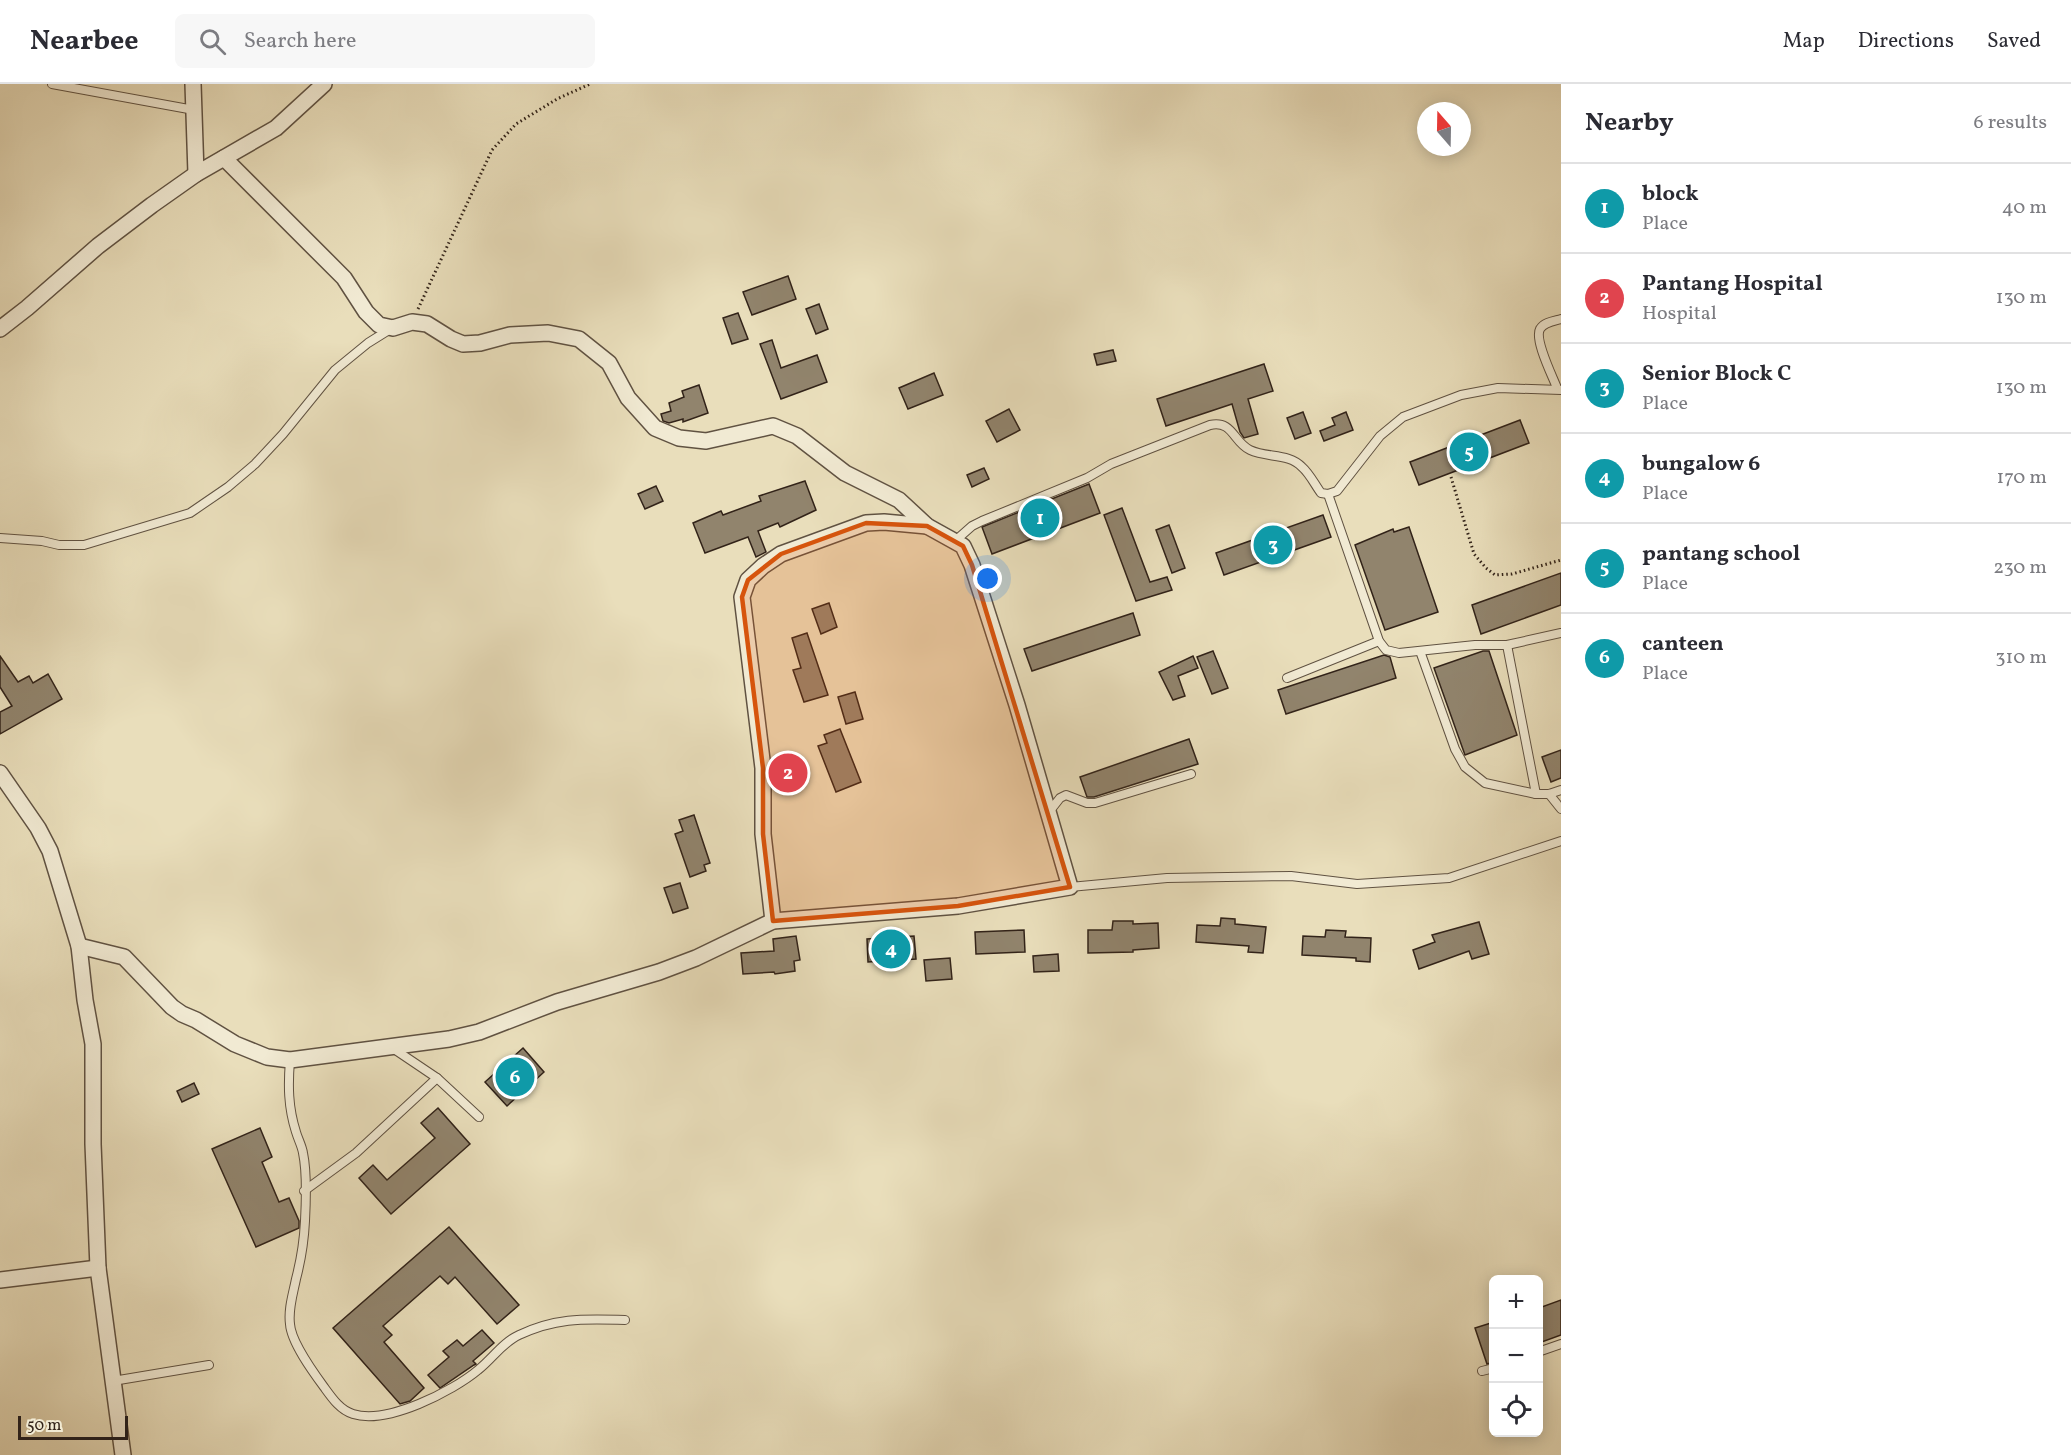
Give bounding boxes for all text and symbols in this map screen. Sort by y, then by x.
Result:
search box [175,14,595,68]
text: Nearbee [30,22,139,61]
icon: search [196,25,229,58]
text: Search here [244,26,356,57]
text: Map [1783,27,1825,56]
text: Directions [1858,27,1954,56]
text: Saved [1987,27,2041,56]
north arrow [1417,102,1471,156]
text: Nearby [1585,105,1674,141]
text: 6 results [1974,109,2047,137]
text: block [1642,179,1698,210]
text: 1 [1600,194,1609,222]
text: 40 m [2002,194,2047,222]
text: Place [1642,210,1688,238]
text: Pantang Hospital [1642,269,1823,300]
text: 2 [1599,284,1610,312]
text: 130 m [1996,284,2047,312]
text: Hospital [1642,300,1717,328]
text: Senior Block C [1642,359,1791,390]
text: 3 [1599,374,1610,402]
text: 130 m [1996,374,2047,402]
text: Place [1642,390,1688,418]
pin: 5 [1450,430,1488,475]
text: bungalow 6 [1642,449,1760,480]
text: 4 [1598,464,1611,492]
text: 170 m [1997,464,2047,492]
text: Place [1642,480,1688,508]
pin: 1 [1020,496,1060,540]
pin: 3 [1254,522,1292,568]
text: pantang school [1642,539,1800,570]
text: 5 [1600,554,1609,582]
text: 230 m [1993,554,2047,582]
your location [973,564,1002,593]
text: Place [1642,570,1688,598]
text: canteen [1642,629,1724,660]
text: 6 [1599,644,1610,672]
text: 310 m [1995,644,2047,672]
text: Place [1642,660,1688,688]
pin: 2 [768,750,808,796]
pin: 4 [872,926,910,972]
pin: 6 [496,1054,534,1100]
map controls [1489,1275,1543,1437]
button: + [1489,1275,1543,1329]
button: − [1489,1329,1543,1383]
button: locate [1489,1383,1543,1437]
scale bar [18,1413,128,1440]
text: 50 m [27,1415,61,1437]

